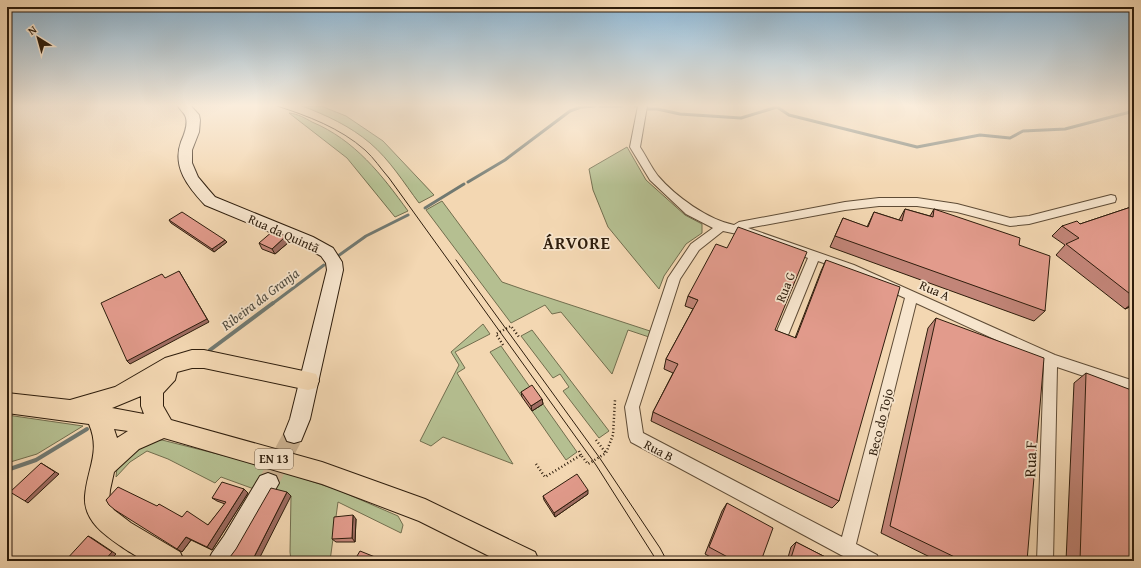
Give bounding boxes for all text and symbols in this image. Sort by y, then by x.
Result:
north arrow [18,18,58,58]
text: N [24,21,40,39]
street label: Rua da Quintã [245,209,323,258]
district label: ÁRVORE [543,230,611,255]
water label: Ribeira da Granja [216,263,304,336]
street label: Rua G [771,269,800,305]
street label: Rua A [917,275,953,306]
street label: Beco do Tojo [863,386,898,458]
street label: Rua B [641,435,677,466]
street label: Rua F [1017,440,1043,478]
road number: EN 13 [255,449,293,469]

